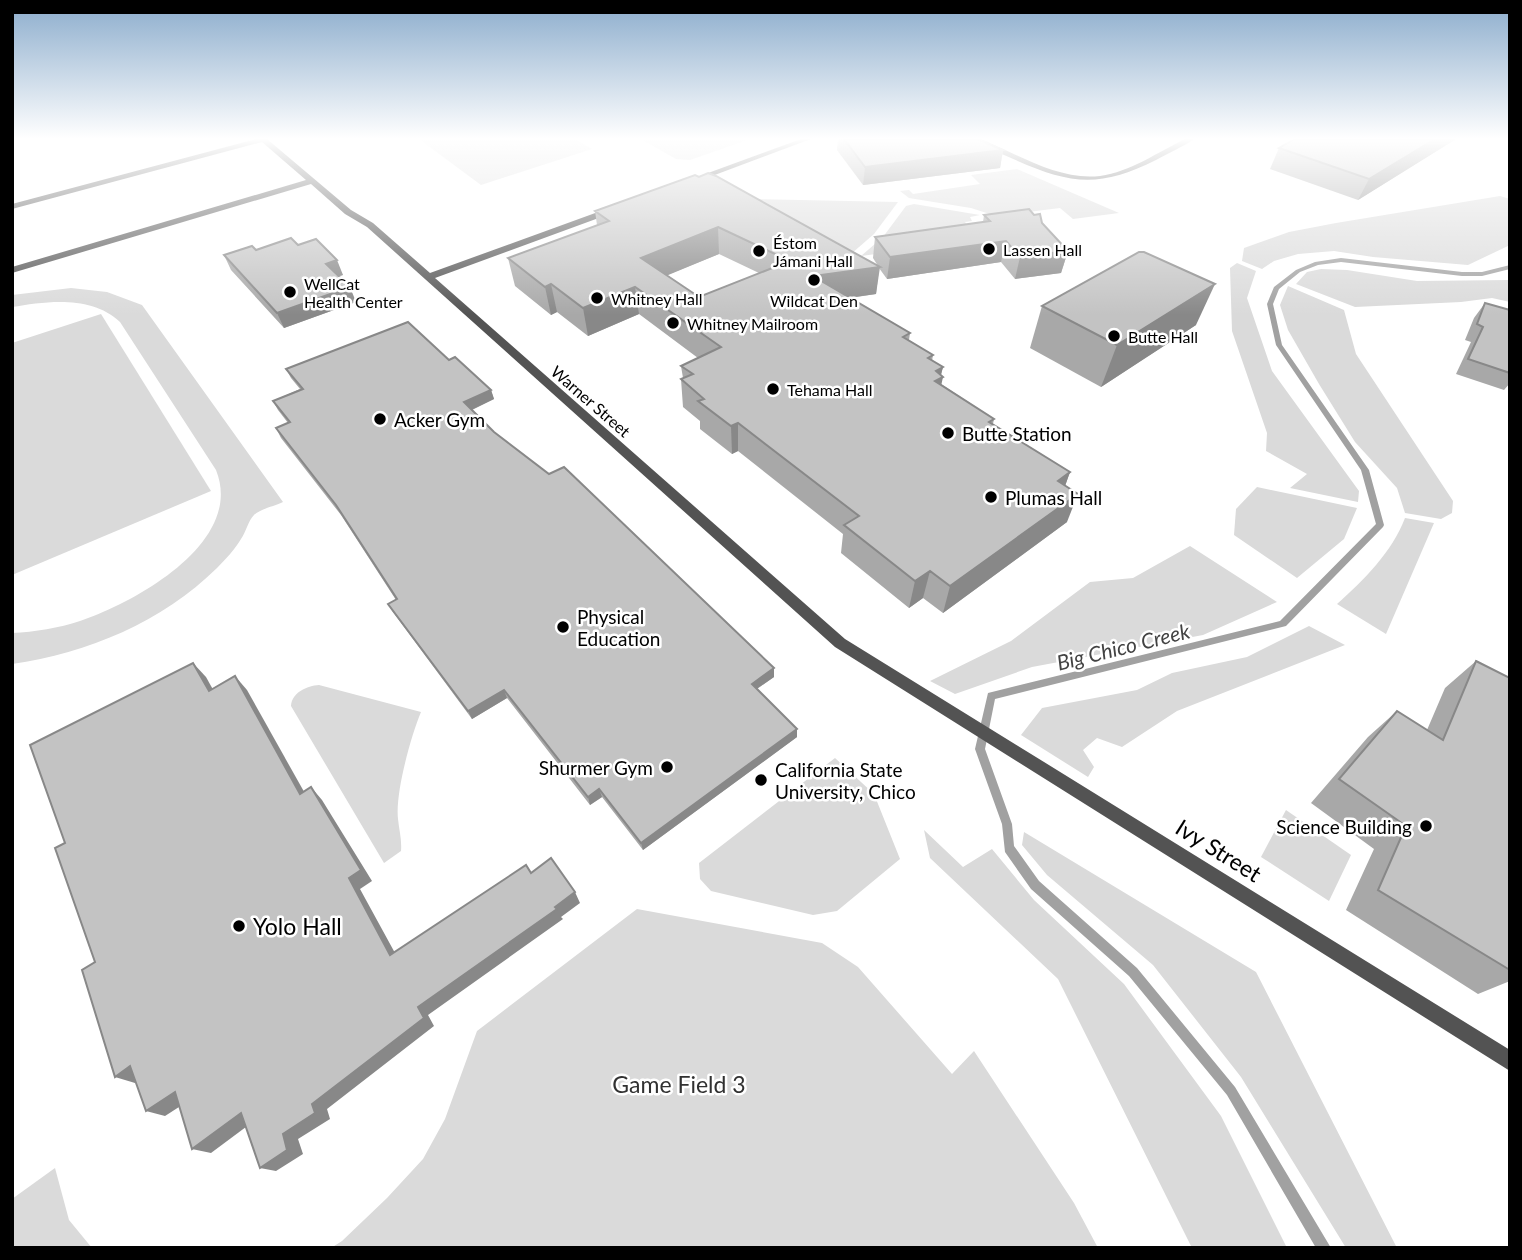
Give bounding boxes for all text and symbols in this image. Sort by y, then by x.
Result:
place label: Éstom Jámani Hall [773,233,853,270]
place label: Lassen Hall [1003,240,1082,259]
marker: Lassen Hall [981,241,997,257]
marker: Éstom Jámani Hall [751,243,767,259]
marker: Wildcat Den [806,272,822,288]
place label: WellCat Health Center [304,274,403,311]
marker: WellCat Health Center [282,284,298,300]
place label: Whitney Hall [611,289,703,308]
marker: Whitney Hall [589,290,605,306]
place label: Wildcat Den [770,291,858,310]
place label: Whitney Mailroom [687,314,818,333]
marker: Whitney Mailroom [665,315,681,331]
place label: Butte Hall [1128,327,1198,346]
marker: Butte Hall [1106,328,1122,344]
street label: Warner Street [548,362,635,441]
place label: Tehama Hall [787,380,873,399]
marker: Tehama Hall [765,381,781,397]
place label: Acker Gym [394,408,485,431]
marker: Acker Gym [372,411,388,427]
place label: Butte Station [962,422,1072,445]
marker: Butte Station [940,425,956,441]
place label: Plumas Hall [1005,486,1102,509]
marker: Plumas Hall [983,489,999,505]
place label: Physical Education [577,605,660,650]
water label: Big Chico Creek [1054,617,1193,675]
marker: Physical Education [555,619,571,635]
place label: Shurmer Gym [539,756,653,779]
place label: California State University, Chico [775,758,916,803]
marker: Shurmer Gym [659,759,675,775]
marker: California State University, Chico [753,772,769,788]
street label: Ivy Street [1171,813,1268,888]
place label: Science Building [1276,815,1412,838]
marker: Science Building [1418,818,1434,834]
place label: Yolo Hall [253,912,342,940]
marker: Yolo Hall [231,918,247,934]
park label: Game Field 3 [612,1070,746,1098]

